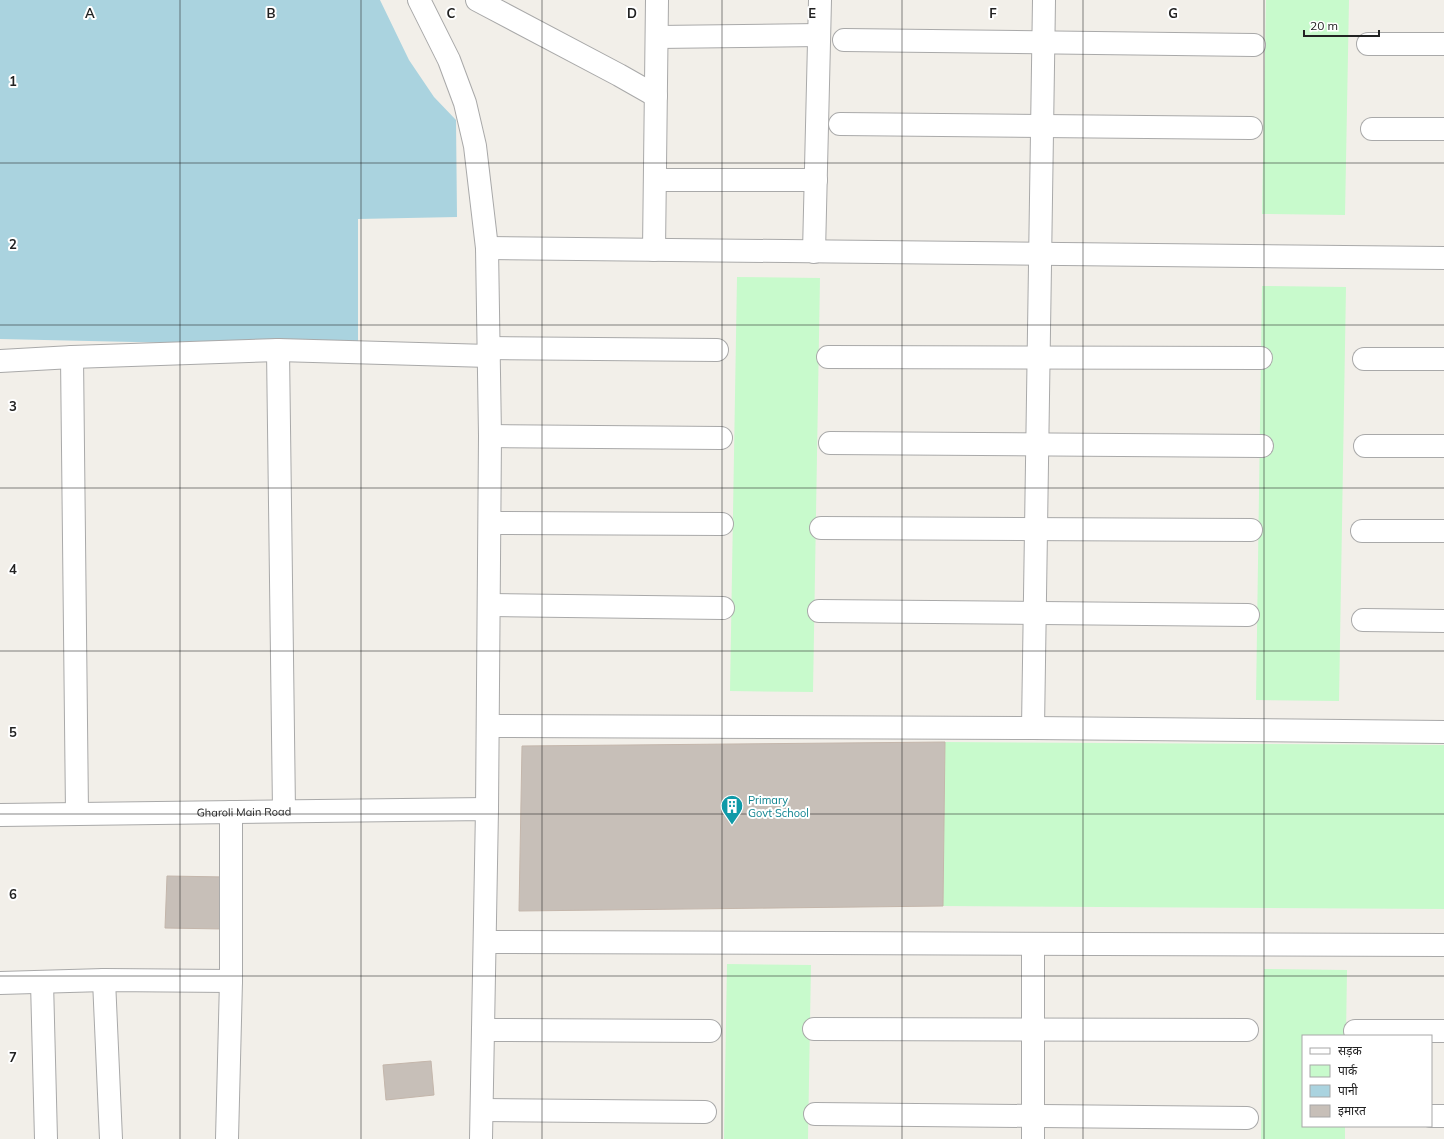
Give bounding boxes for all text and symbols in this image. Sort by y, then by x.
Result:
text: A [85,5,95,21]
text: B [267,5,276,21]
text: C [447,5,456,21]
text: D [627,5,637,21]
text: E [808,5,816,21]
text: F [989,5,997,21]
text: G [1168,5,1178,21]
scale bar [1304,12,1379,38]
text: 20 m [1310,18,1338,33]
text: 1 [9,73,17,89]
text: 2 [9,236,17,252]
text: 3 [9,398,17,414]
text: 4 [9,561,17,577]
text: 5 [9,724,17,740]
building icon: Primary Govt School [719,793,745,826]
place label: Primary Govt School [748,793,809,820]
street label: Gharoli Main Road [197,804,291,820]
text: 6 [9,886,17,902]
legend [1302,1035,1432,1127]
text: सड़क [1338,1043,1363,1058]
text: 7 [9,1049,17,1065]
text: पार्क [1338,1063,1358,1078]
text: पानी [1338,1083,1359,1098]
text: इमारत [1338,1103,1367,1118]

